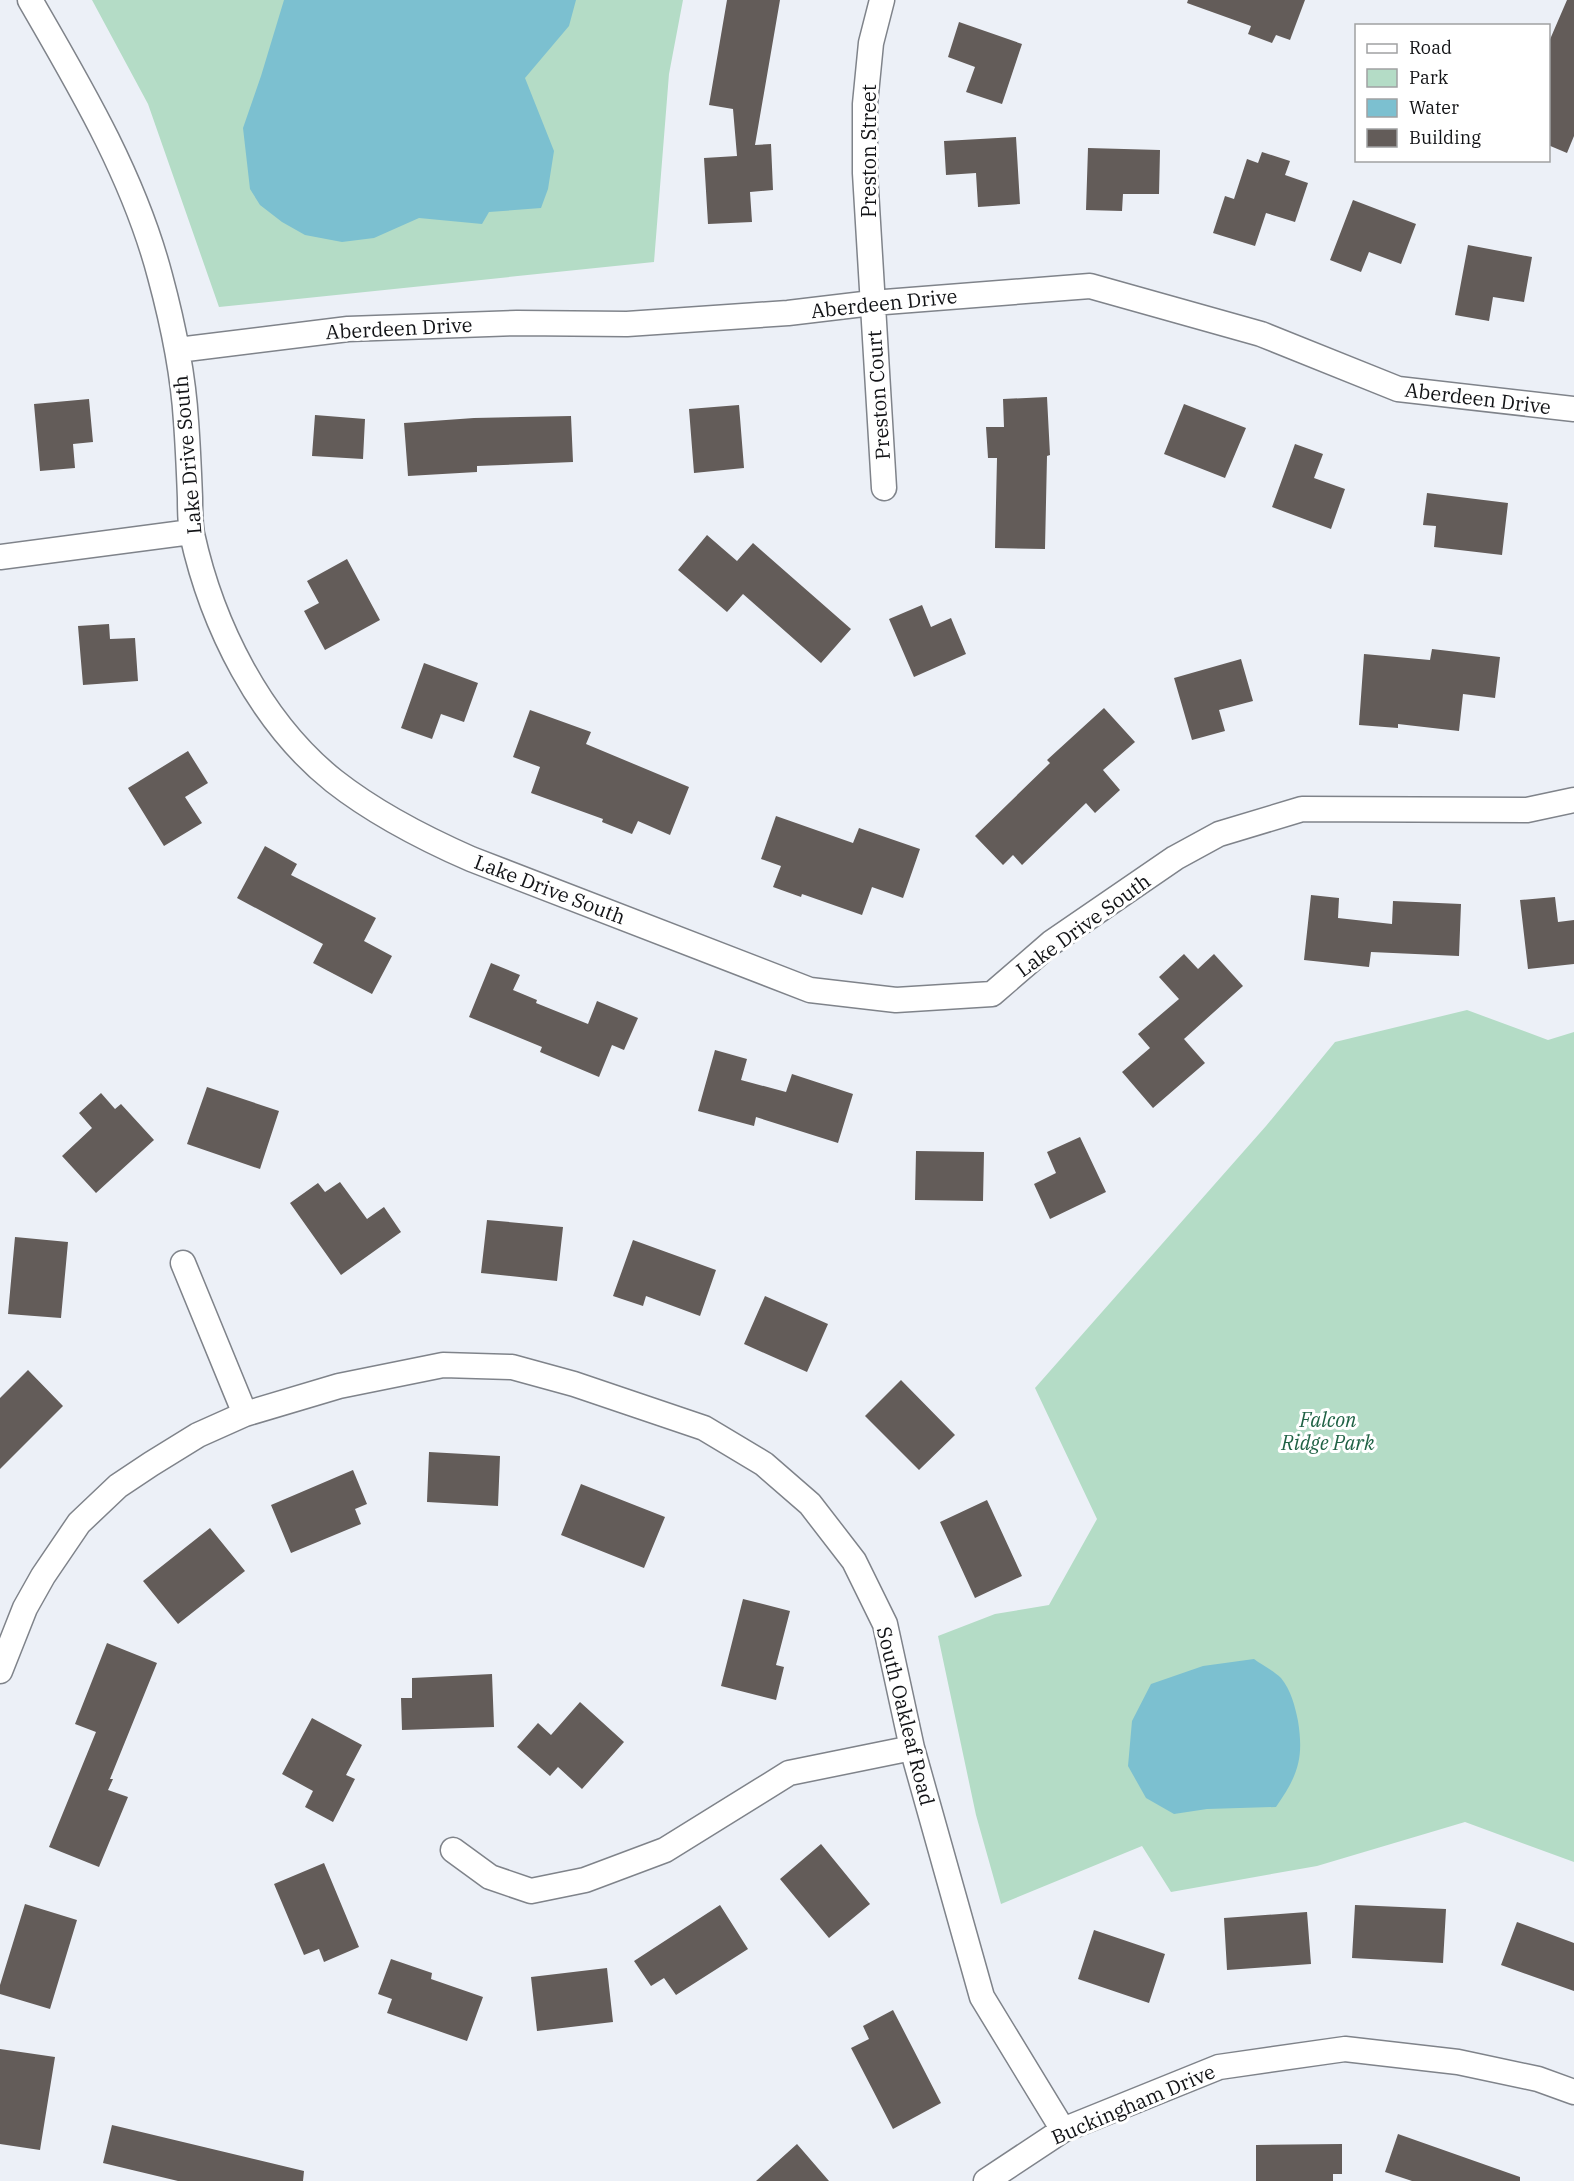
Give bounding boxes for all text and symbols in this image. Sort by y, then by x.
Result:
legend [1355,24,1550,162]
text: Road [1409,36,1452,59]
text: Park [1409,66,1449,89]
street label: Preston Street [855,84,882,218]
text: Water [1409,96,1459,119]
text: Building [1409,126,1481,149]
street label: Aberdeen Drive [810,282,958,324]
street label: Aberdeen Drive [325,311,473,345]
street label: Preston Court [860,329,896,461]
street label: Lake Drive South [167,374,207,536]
street label: Aberdeen Drive [1403,376,1553,420]
street label: Lake Drive South [471,848,629,930]
street label: Lake Drive South [1010,867,1156,983]
park label: Falcon Ridge Park [1280,1406,1375,1456]
street label: South Oakleaf Road [871,1624,941,1808]
street label: Buckingham Drive [1047,2057,1219,2151]

